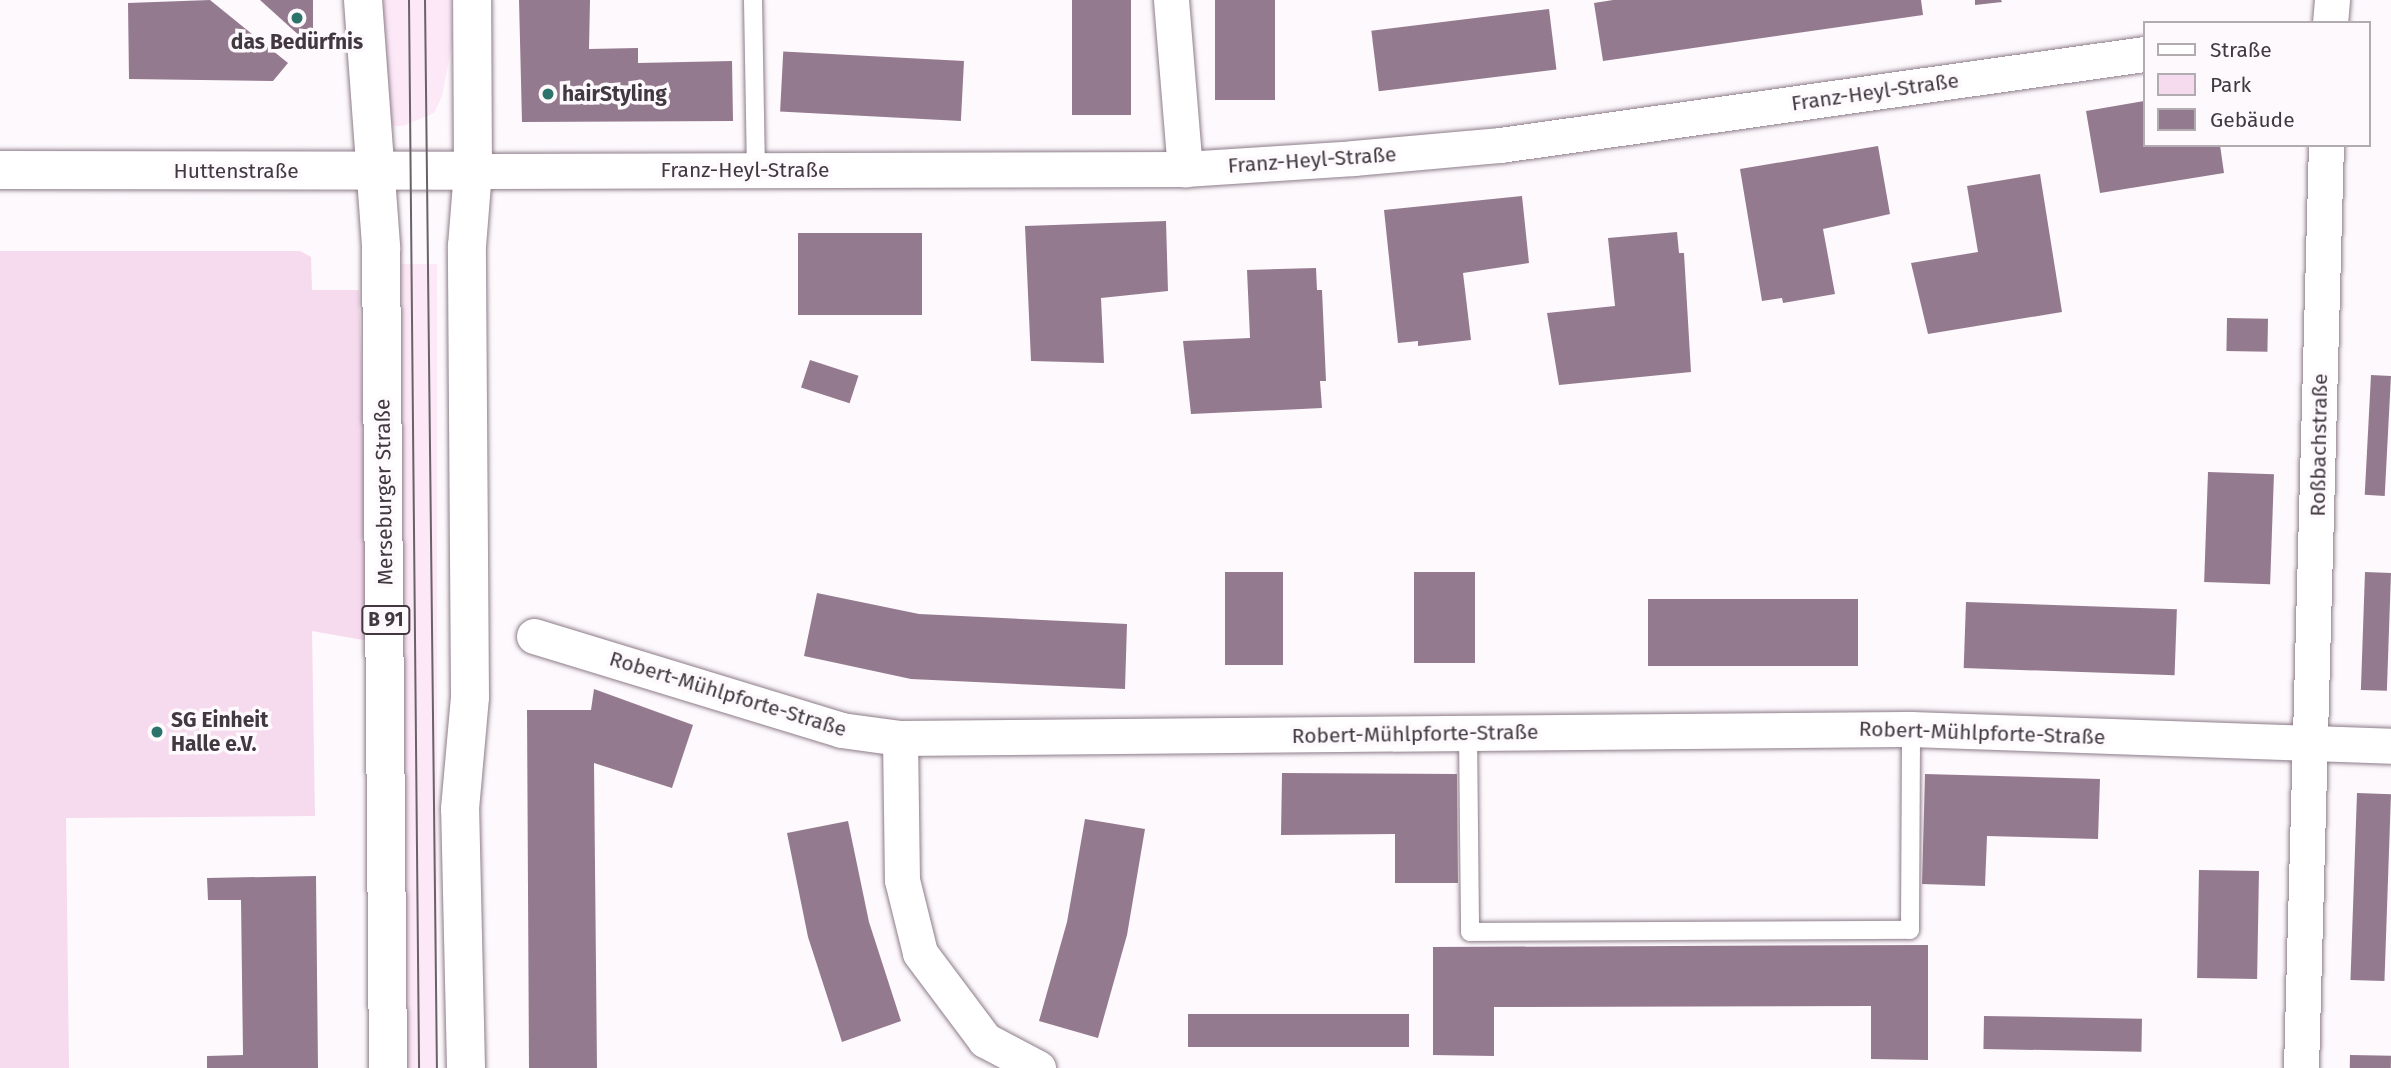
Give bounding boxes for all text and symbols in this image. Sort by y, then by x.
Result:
marker: das Bedürfnis [289,10,305,26]
legend [2142,21,2370,147]
place label: das Bedürfnis [231,29,363,55]
text: Straße [2210,37,2272,63]
street label: Franz-Heyl-Straße [1790,68,1960,116]
text: Park [2210,72,2251,98]
place label: hairStyling [562,81,667,107]
marker: hairStyling [540,86,556,102]
text: Gebäude [2210,107,2295,133]
street label: Franz-Heyl-Straße [1227,142,1397,178]
street label: Franz-Heyl-Straße [661,157,829,183]
street label: Huttenstraße [173,158,299,184]
street label: Roßbachstraße [2305,373,2333,517]
street label: Merseburger Straße [370,398,398,586]
road number: B 91 [360,604,412,636]
street label: Robert-Mühlpforte-Straße [606,646,850,742]
place label: SG Einheit Halle e.V. [171,707,268,757]
street label: Robert-Mühlpforte-Straße [1858,716,2106,750]
street label: Robert-Mühlpforte-Straße [1291,719,1539,749]
marker: SG Einheit Halle e.V. [149,724,165,740]

